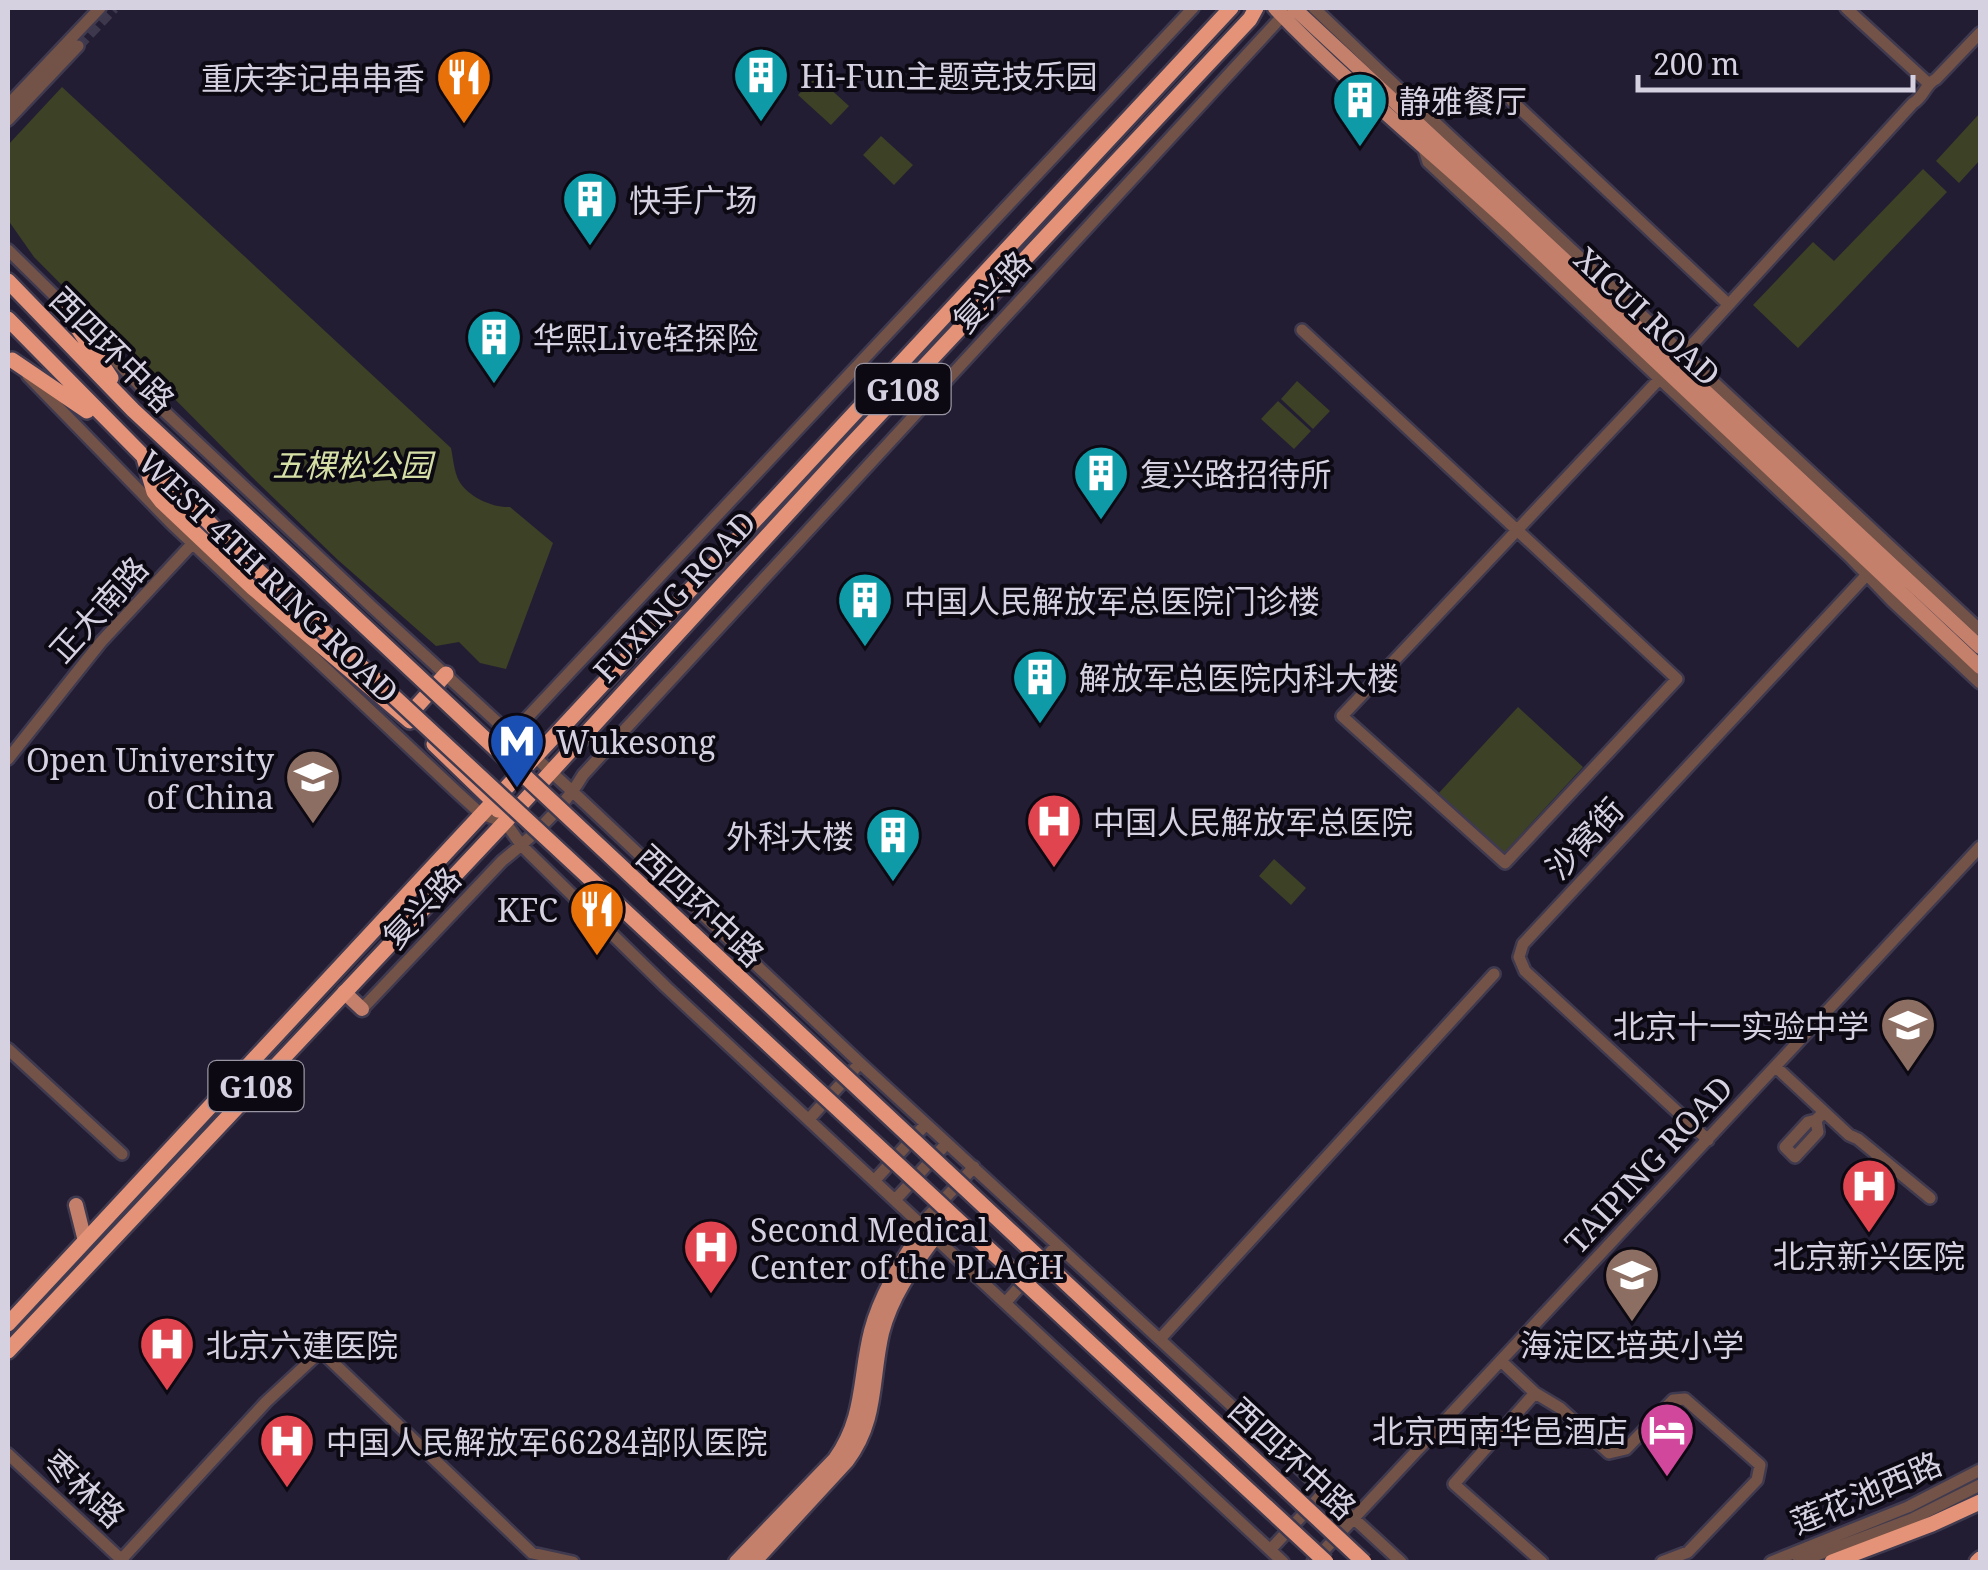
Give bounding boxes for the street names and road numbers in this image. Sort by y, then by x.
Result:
street label: XICUI ROAD [1566,237,1730,395]
street label: 复兴路 [943,241,1039,341]
street label: 西四环中路 [41,277,185,421]
road number: G108 [856,364,950,414]
street label: WEST 4TH RING ROAD [129,440,409,712]
street label: FUXING ROAD [583,501,765,691]
street label: 正大南路 [39,547,157,671]
street label: 沙窝街 [1536,788,1632,888]
street label: 西四环中路 [628,835,774,975]
street label: 复兴路 [373,857,469,957]
road number: G108 [208,1061,304,1111]
street label: TAIPING ROAD [1555,1066,1741,1262]
street label: 西四环中路 [1220,1388,1366,1528]
street label: 枣林路 [35,1440,135,1536]
street label: 莲花池西路 [1784,1441,1948,1543]

